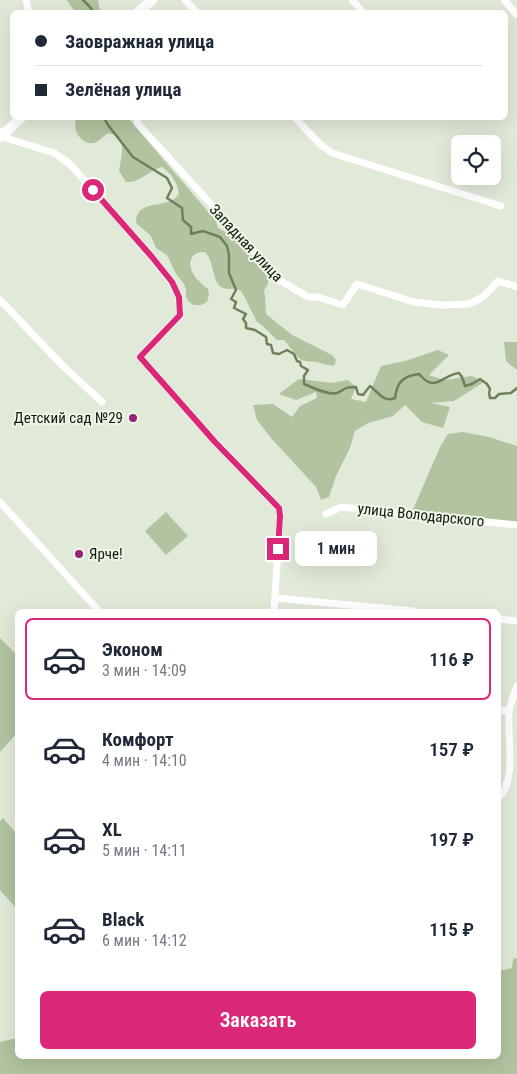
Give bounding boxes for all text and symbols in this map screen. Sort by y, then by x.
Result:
text: Заовражная улица [65,30,214,53]
text: Зелёная улица [65,78,182,101]
map controls [451,135,501,185]
button: locate [451,135,501,185]
route start [82,179,104,201]
street label: Западная улица [205,200,287,286]
place label: Детский сад №29 [14,409,123,427]
marker: Детский сад №29 [127,412,139,424]
street label: улица Володарского [357,499,485,531]
callout: 1 мин [296,532,378,566]
route end [267,538,289,560]
text: 1 мин [317,539,355,558]
place label: Ярче! [89,545,123,563]
marker: Ярче! [73,548,85,560]
icon: car [42,637,87,682]
text: Эконом [102,638,163,661]
text: 116 ₽ [429,648,474,671]
text: 3 мин · 14:09 [102,661,187,680]
icon: car [42,727,87,772]
text: Комфорт [102,728,174,751]
text: 157 ₽ [429,738,474,761]
text: 4 мин · 14:10 [102,751,187,770]
icon: car [42,817,87,862]
text: XL [102,818,122,841]
text: 197 ₽ [429,828,474,851]
text: 5 мин · 14:11 [102,841,187,860]
icon: car [42,907,87,952]
text: Black [102,908,144,931]
text: 115 ₽ [429,918,474,941]
text: 6 мин · 14:12 [102,931,187,950]
button: Заказать [40,991,476,1049]

